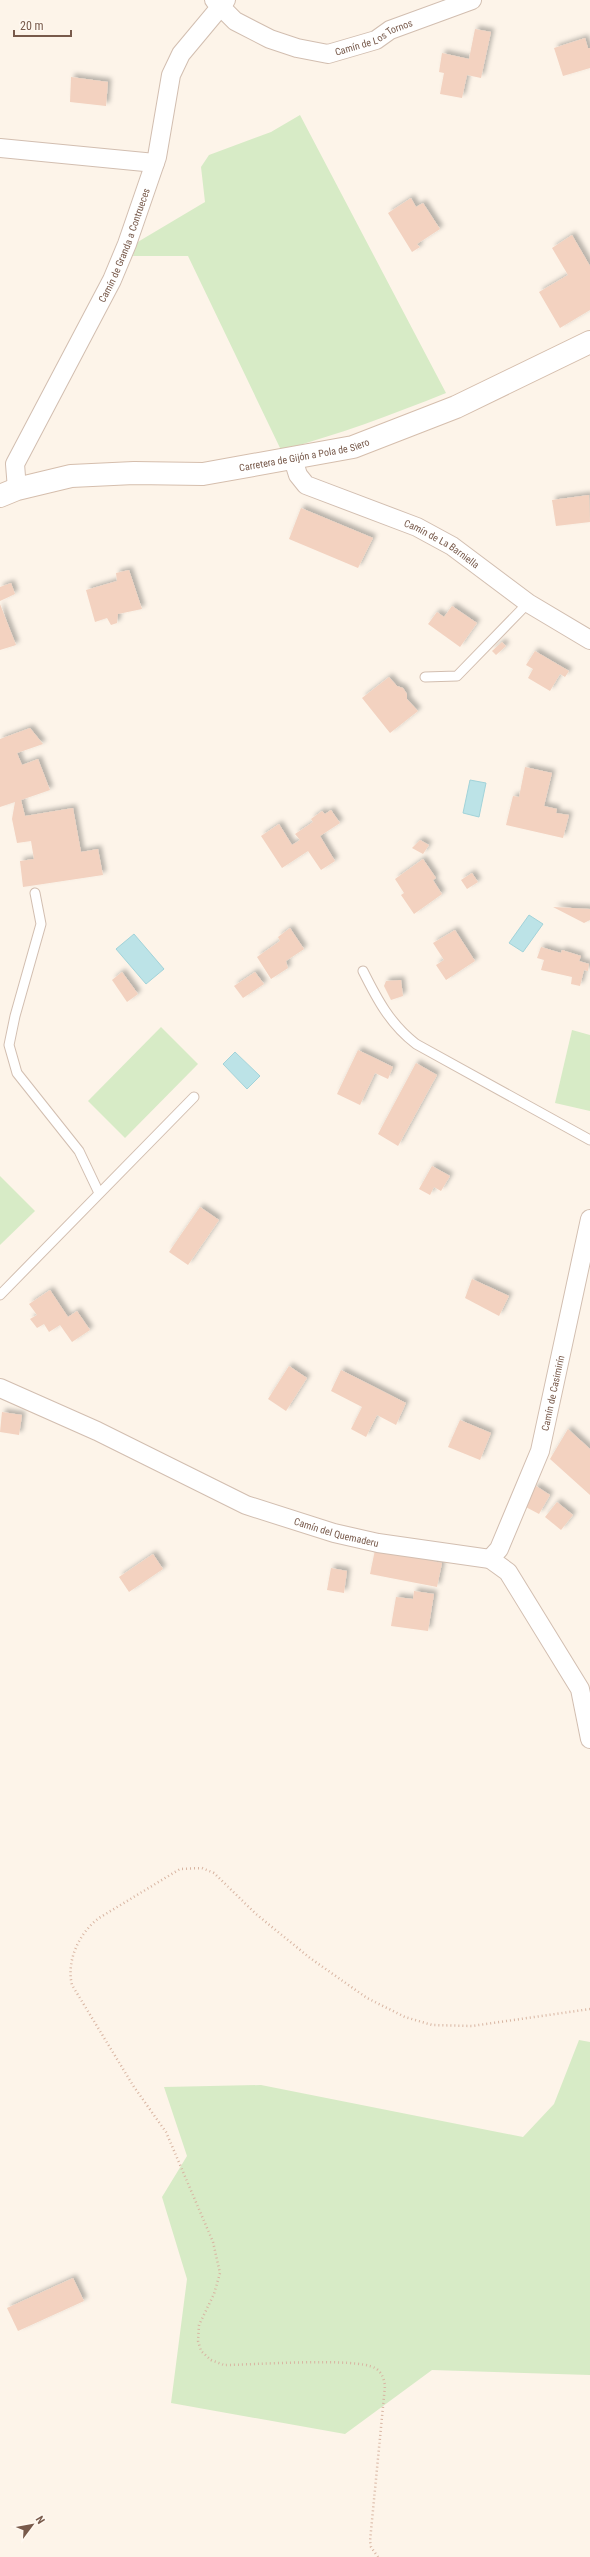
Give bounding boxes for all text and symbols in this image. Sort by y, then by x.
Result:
scale bar [14,12,71,38]
street label: Camín de Los Tornos [333,17,414,57]
text: 20 m [20,19,44,33]
street label: Camín de Granda a Contrueces [96,186,152,304]
street label: Carretera de Gijón a Pola de Siero [238,436,371,473]
street label: Camín de La Barniella [403,517,482,570]
street label: Camín de Casimirín [539,1354,566,1432]
street label: Camín del Quemaderu [293,1515,380,1549]
north arrow [12,2505,52,2545]
text: N [33,2514,47,2526]

